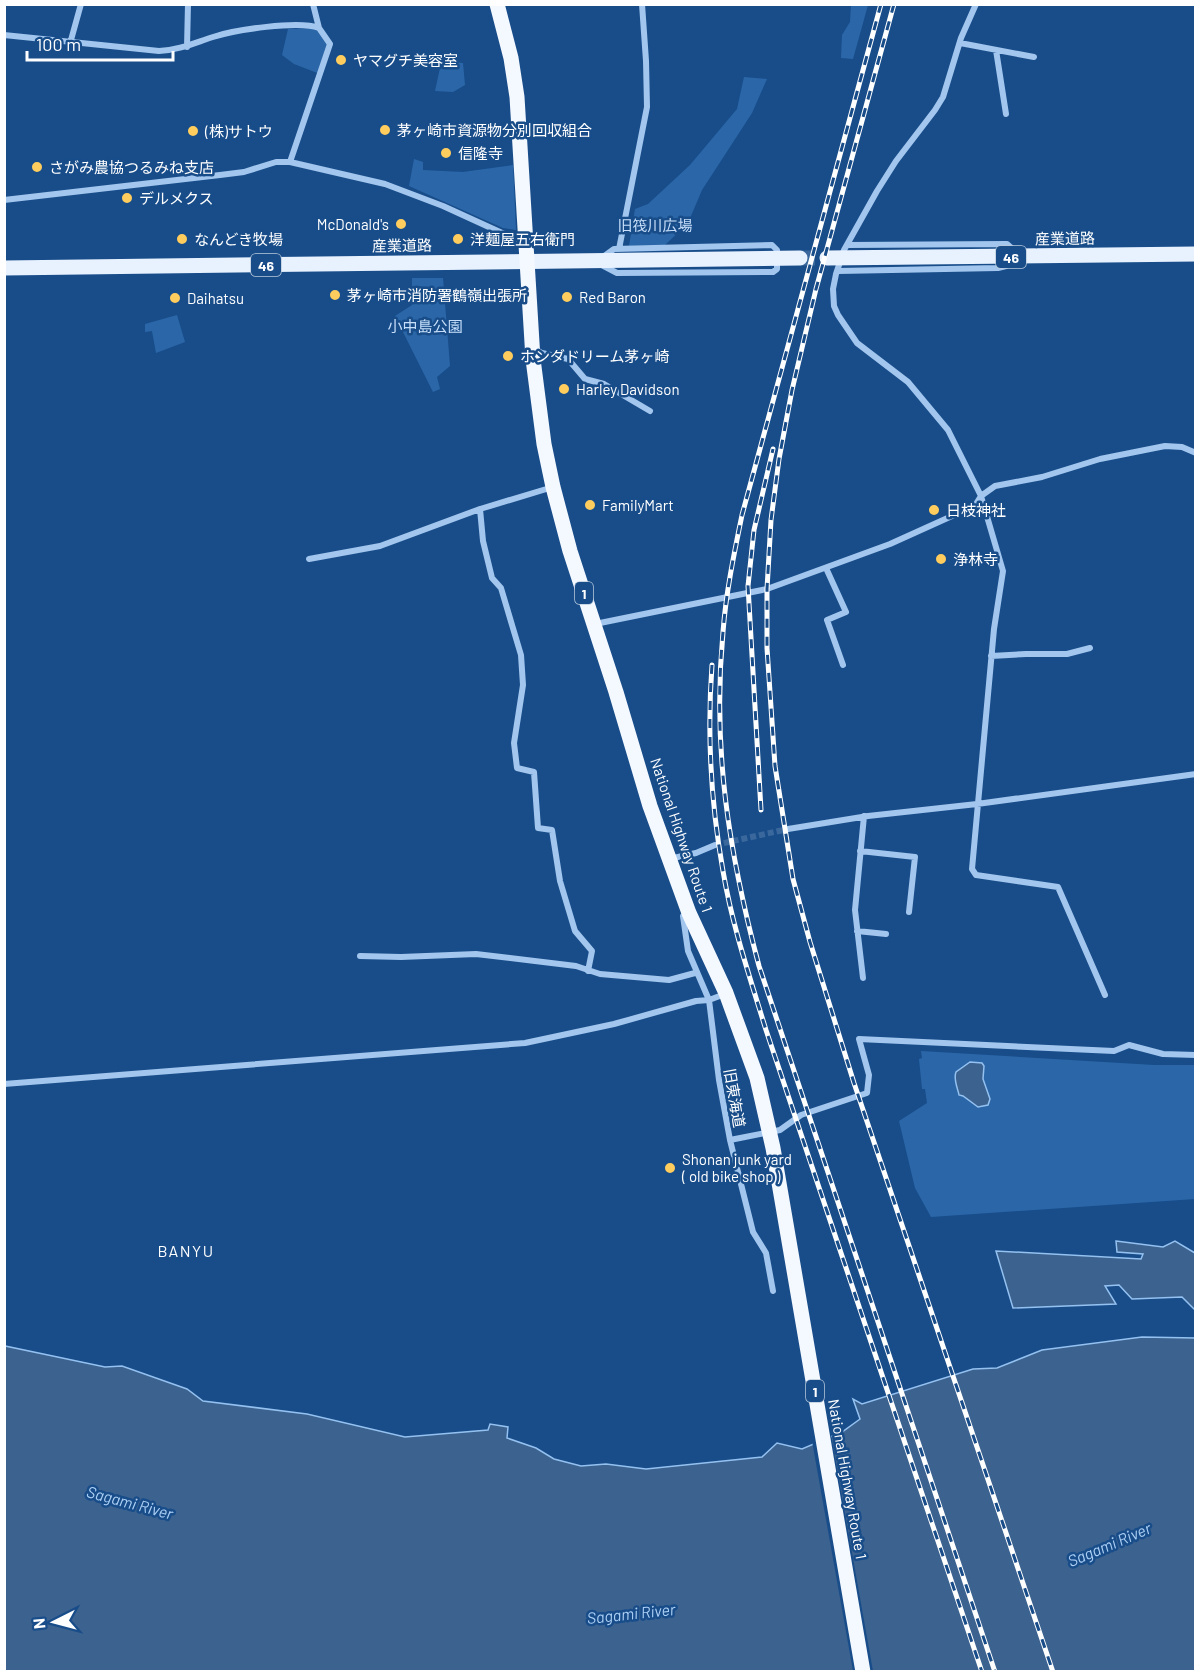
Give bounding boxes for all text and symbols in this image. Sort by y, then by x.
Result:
scale bar [27,24,172,62]
text: 100 m [36,33,81,55]
place label: ヤマグチ美容室 [353,51,458,69]
marker: ヤマグチ美容室 [334,53,348,67]
place label: 茅ヶ崎市資源物分別回収組合 [397,121,592,139]
place label: (株)サトウ [204,122,273,140]
marker: 茅ヶ崎市資源物分別回収組合 [378,123,392,137]
marker: (株)サトウ [186,124,200,138]
place label: 信隆寺 [458,144,503,162]
marker: 信隆寺 [439,146,453,160]
place label: さがみ農協つるみね支店 [49,158,214,176]
marker: さがみ農協つるみね支店 [30,160,44,174]
place label: デルメクス [139,189,214,207]
marker: デルメクス [120,191,134,205]
place label: McDonald's [317,215,389,233]
park label: 旧筏川広場 [617,216,693,234]
marker: McDonald's [394,217,408,231]
street label: 産業道路 [1035,228,1095,248]
place label: なんどき牧場 [194,230,283,248]
place label: 洋麺屋五右衛門 [470,230,575,248]
marker: なんどき牧場 [175,232,189,246]
marker: 洋麺屋五右衛門 [451,232,465,246]
street label: 産業道路 [372,235,432,255]
road number: 46 [996,246,1026,268]
road number: 46 [251,254,281,276]
place label: 茅ヶ崎市消防署鶴嶺出張所 [347,286,527,304]
marker: 茅ヶ崎市消防署鶴嶺出張所 [328,288,342,302]
place label: Red Baron [579,288,646,306]
place label: Daihatsu [187,289,244,307]
marker: Red Baron [560,290,574,304]
marker: Daihatsu [168,291,182,305]
park label: 小中島公園 [387,317,463,335]
place label: ホンダドリーム茅ヶ崎 [520,347,670,365]
marker: ホンダドリーム茅ヶ崎 [501,349,515,363]
place label: Harley Davidson [576,380,679,398]
marker: Harley Davidson [557,382,571,396]
place label: FamilyMart [602,496,674,514]
marker: FamilyMart [583,498,597,512]
place label: 日枝神社 [946,501,1006,519]
marker: 日枝神社 [927,503,941,517]
place label: 浄林寺 [953,550,998,568]
marker: 浄林寺 [934,552,948,566]
road number: 1 [575,582,593,604]
street label: National Highway Route 1 [647,755,717,915]
street label: 旧東海道 [721,1067,749,1129]
place label: Shonan junk yard ( old bike shop ) [681,1150,792,1185]
marker: Shonan junk yard ( old bike shop ) [663,1161,677,1175]
district label: BANYU [157,1241,215,1260]
road number: 1 [806,1380,824,1402]
street label: National Highway Route 1 [825,1398,871,1560]
water label: Sagami River [85,1481,177,1523]
water label: Sagami River [1064,1517,1155,1570]
north arrow [24,1592,84,1652]
water label: Sagami River [586,1599,677,1627]
text: N [29,1617,49,1630]

